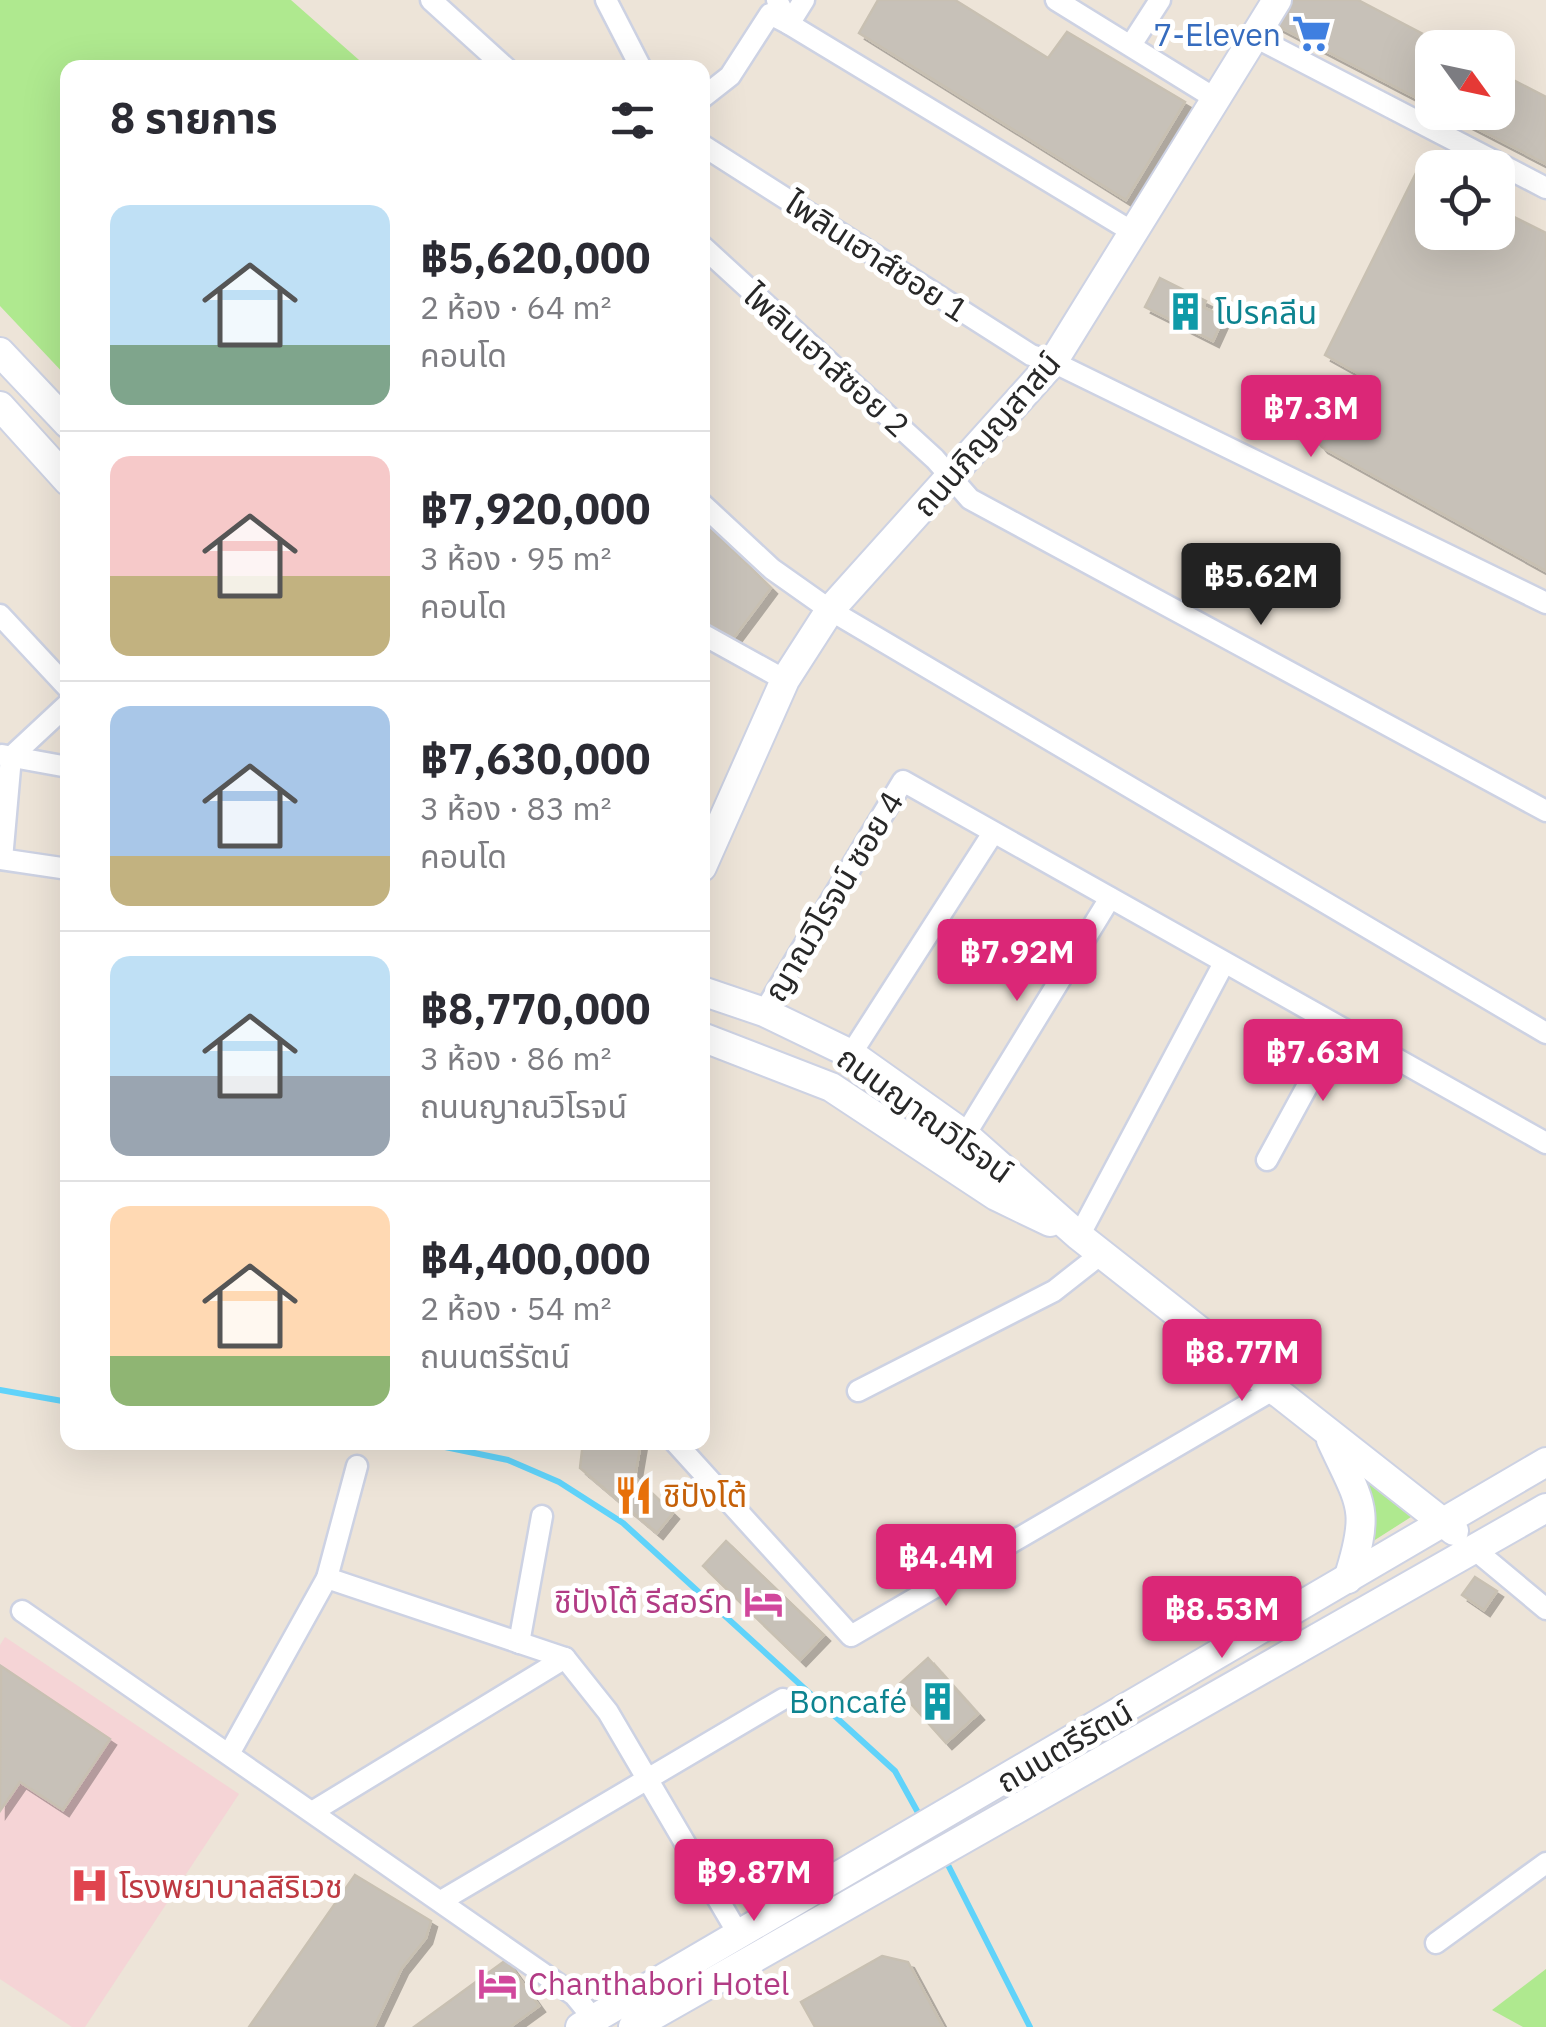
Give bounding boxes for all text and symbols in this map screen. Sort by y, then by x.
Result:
place label: 7-Eleven [1153,13,1281,55]
supermarket icon: 7-Eleven [1290,13,1332,55]
north arrow [1415,30,1515,130]
map controls [1415,30,1515,250]
text: 8 รายการ [110,90,278,145]
icon: filters [605,93,660,148]
button: locate [1415,150,1515,250]
street label: ไพลินเฮาส์ซอย 1 [777,181,976,331]
text: ฿5,620,000 [420,230,650,285]
icon: home [190,245,310,365]
street label: ไพลินเฮาส์ซอย 2 [734,274,919,446]
text: 2 ห้อง · 64 m² [420,286,612,328]
building icon: โปรคลีน [1164,291,1206,333]
place label: โปรคลีน [1215,291,1317,333]
text: คอนโด [420,334,507,376]
street label: ถนนภิญญสาสน์ [903,343,1069,525]
pin: ฿7.3M [1241,375,1381,460]
text: ฿7.3M [1263,386,1359,428]
text: ฿7,920,000 [420,481,650,536]
icon: home [190,496,310,616]
text: 3 ห้อง · 95 m² [420,537,612,579]
pin: ฿5.62M [1180,543,1342,628]
text: ฿5.62M [1203,554,1319,596]
text: คอนโด [420,585,507,627]
text: ฿7,630,000 [420,731,650,786]
icon: home [190,746,310,866]
street label: ญาณวิโรจน์ ซอย 4 [754,783,912,1009]
text: 3 ห้อง · 83 m² [420,787,612,829]
text: คอนโด [420,835,507,877]
pin: ฿7.92M [936,919,1098,1004]
text: ฿7.92M [959,930,1075,972]
text: ฿8,770,000 [420,981,650,1036]
icon: home [190,996,310,1116]
pin: ฿7.63M [1242,1019,1404,1104]
text: ฿7.63M [1265,1030,1381,1072]
street label: ถนนญาณวิโรจน์ [829,1036,1021,1192]
text: 3 ห้อง · 86 m² [420,1037,612,1079]
text: ถนนญาณวิโรจน์ [420,1085,627,1127]
text: ฿4,400,000 [420,1231,650,1286]
icon: home [190,1246,310,1366]
text: 2 ห้อง · 54 m² [420,1287,612,1329]
pin: ฿8.77M [1161,1319,1323,1404]
text: ฿8.77M [1184,1330,1300,1372]
text: ถนนตรีรัตน์ [420,1335,570,1377]
restaurant icon: ชิปังโต้ [612,1474,654,1516]
place label: ชิปังโต้ [663,1474,747,1516]
pin: ฿4.4M [876,1524,1016,1609]
text: ฿4.4M [898,1535,994,1577]
pin: ฿8.53M [1141,1576,1303,1661]
place label: ชิปังโต้ รีสอร์ท [554,1580,733,1622]
hotel icon: ชิปังโต้ รีสอร์ท [742,1580,784,1622]
text: ฿8.53M [1164,1587,1280,1629]
place label: Boncafé [789,1680,907,1722]
building icon: Boncafé [916,1680,958,1722]
street label: ถนนตรีรัตน์ [989,1690,1139,1802]
pin: ฿9.87M [673,1839,835,1924]
text: ฿9.87M [696,1850,812,1892]
hospital icon: โรงพยาบาลสิริเวช [68,1865,110,1907]
place label: โรงพยาบาลสิริเวช [119,1865,343,1907]
hotel icon: Chanthabori Hotel [477,1962,519,2004]
place label: Chanthabori Hotel [528,1962,790,2004]

